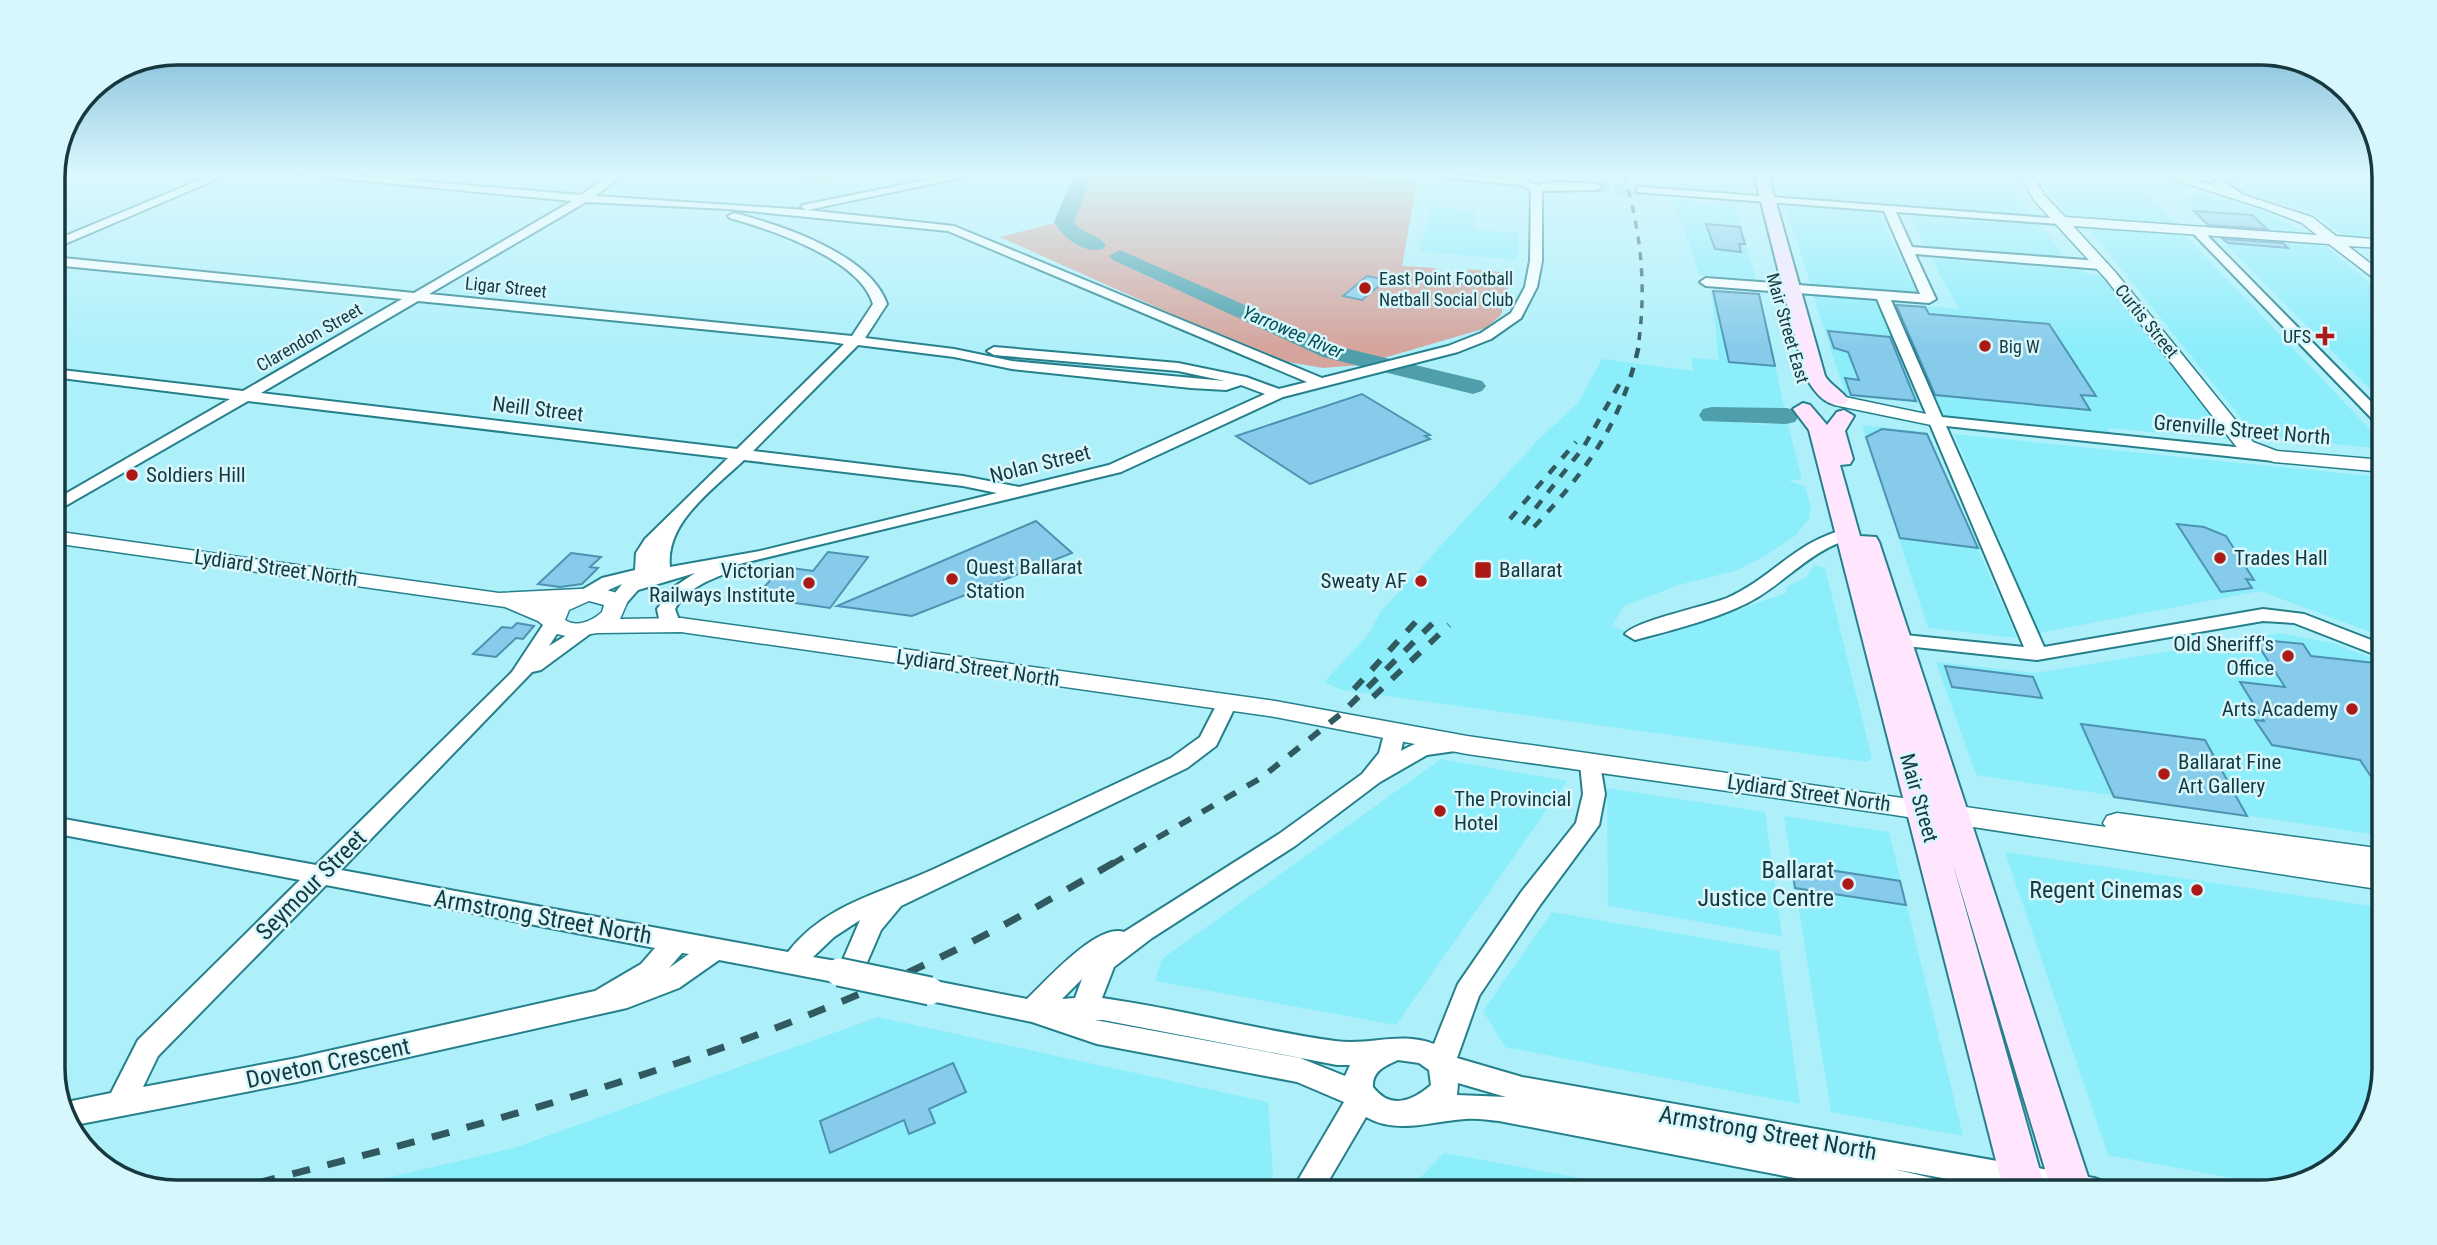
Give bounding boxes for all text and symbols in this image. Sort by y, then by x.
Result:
place label: East Point Football Netball Social Club [1379,268,1514,310]
street label: Mair Street East [1762,271,1814,385]
street label: Ligar Street [464,272,548,302]
marker: East Point Football Netball Social Club [1357,280,1373,296]
street label: Curtis Street [2111,280,2183,362]
street label: Clarendon Street [252,298,366,376]
water label: Yarrowee River [1239,300,1347,364]
place label: UFS [2283,326,2311,347]
marker: UFS [2317,328,2333,344]
place label: Big W [1999,336,2040,357]
marker: Big W [1977,338,1993,354]
street label: Neill Street [491,392,585,426]
street label: Grenville Street North [2153,410,2331,450]
street label: Nolan Street [987,440,1093,488]
place label: Soldiers Hill [146,463,246,487]
marker: Soldiers Hill [124,467,140,483]
street label: Lydiard Street North [193,545,359,591]
place label: Trades Hall [2234,546,2328,570]
marker: Trades Hall [2212,550,2228,566]
place label: Quest Ballarat Station [966,555,1083,603]
place label: Ballarat [1499,558,1562,582]
place label: Victorian Railways Institute [649,559,795,607]
marker: Ballarat [1473,560,1493,580]
place label: Sweaty AF [1321,569,1407,593]
marker: Quest Ballarat Station [944,571,960,587]
marker: Sweaty AF [1413,573,1429,589]
marker: Victorian Railways Institute [801,575,817,591]
place label: Old Sheriff's Office [2173,632,2274,680]
street label: Lydiard Street North [895,645,1061,691]
marker: Old Sheriff's Office [2280,648,2296,664]
place label: Arts Academy [2222,697,2338,721]
marker: Arts Academy [2344,701,2360,717]
place label: Ballarat Fine Art Gallery [2178,750,2281,798]
street label: Mair Street [1895,751,1943,845]
marker: Ballarat Fine Art Gallery [2156,766,2172,782]
street label: Lydiard Street North [1726,770,1892,816]
place label: The Provincial Hotel [1454,787,1571,835]
marker: The Provincial Hotel [1432,803,1448,819]
street label: Seymour Street [250,824,372,946]
place label: Ballarat Justice Centre [1697,856,1834,912]
marker: Ballarat Justice Centre [1840,876,1856,892]
place label: Regent Cinemas [2029,876,2183,904]
marker: Regent Cinemas [2189,882,2205,898]
street label: Armstrong Street North [432,884,654,950]
street label: Doveton Crescent [243,1032,413,1094]
street label: Armstrong Street North [1657,1100,1879,1166]

